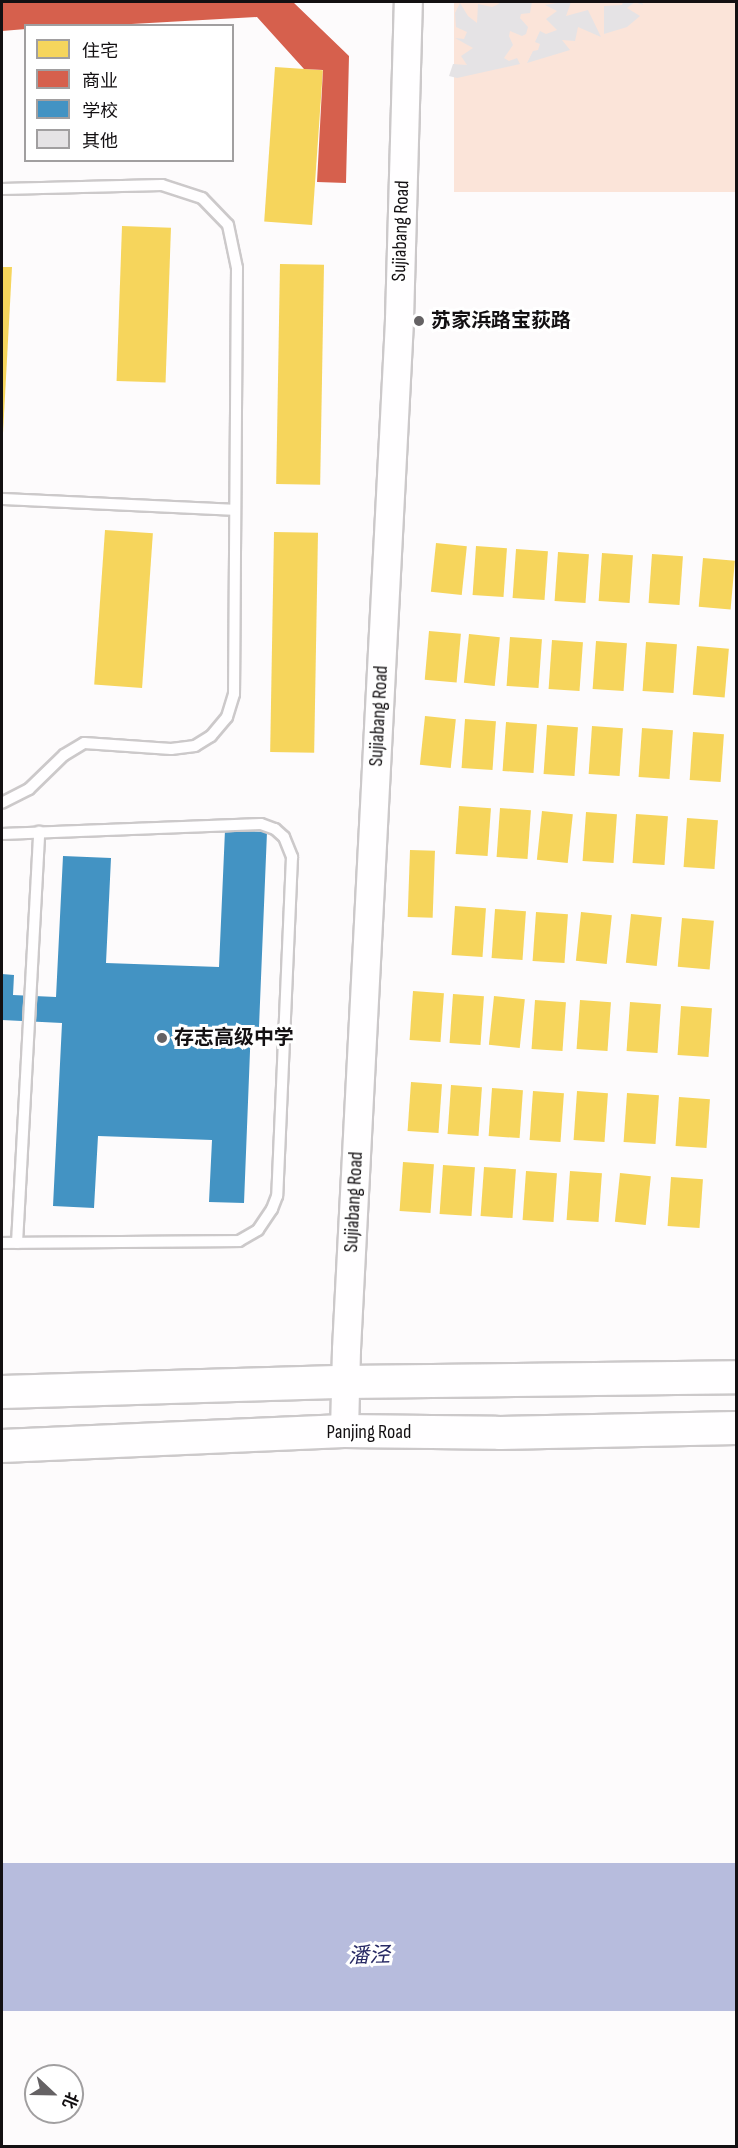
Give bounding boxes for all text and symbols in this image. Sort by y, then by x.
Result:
legend [24,24,234,162]
text: 住宅 [82,41,118,62]
text: 商业 [82,71,118,92]
text: 学校 [82,101,118,122]
text: 其他 [82,131,118,152]
street label: Sujiabang Road [387,180,415,282]
place label: 苏家浜路宝荻路 [431,309,571,333]
marker: 苏家浜路宝荻路 [412,314,426,328]
street label: Sujiabang Road [364,665,394,767]
place label: 存志高级中学 [174,1026,294,1050]
marker: 存志高级中学 [155,1031,169,1045]
street label: Sujiabang Road [339,1151,369,1253]
street label: Panjing Road [327,1420,411,1444]
water label: 潘泾 [348,1943,390,1969]
north arrow [24,2064,84,2124]
text: 北 [57,2089,81,2111]

